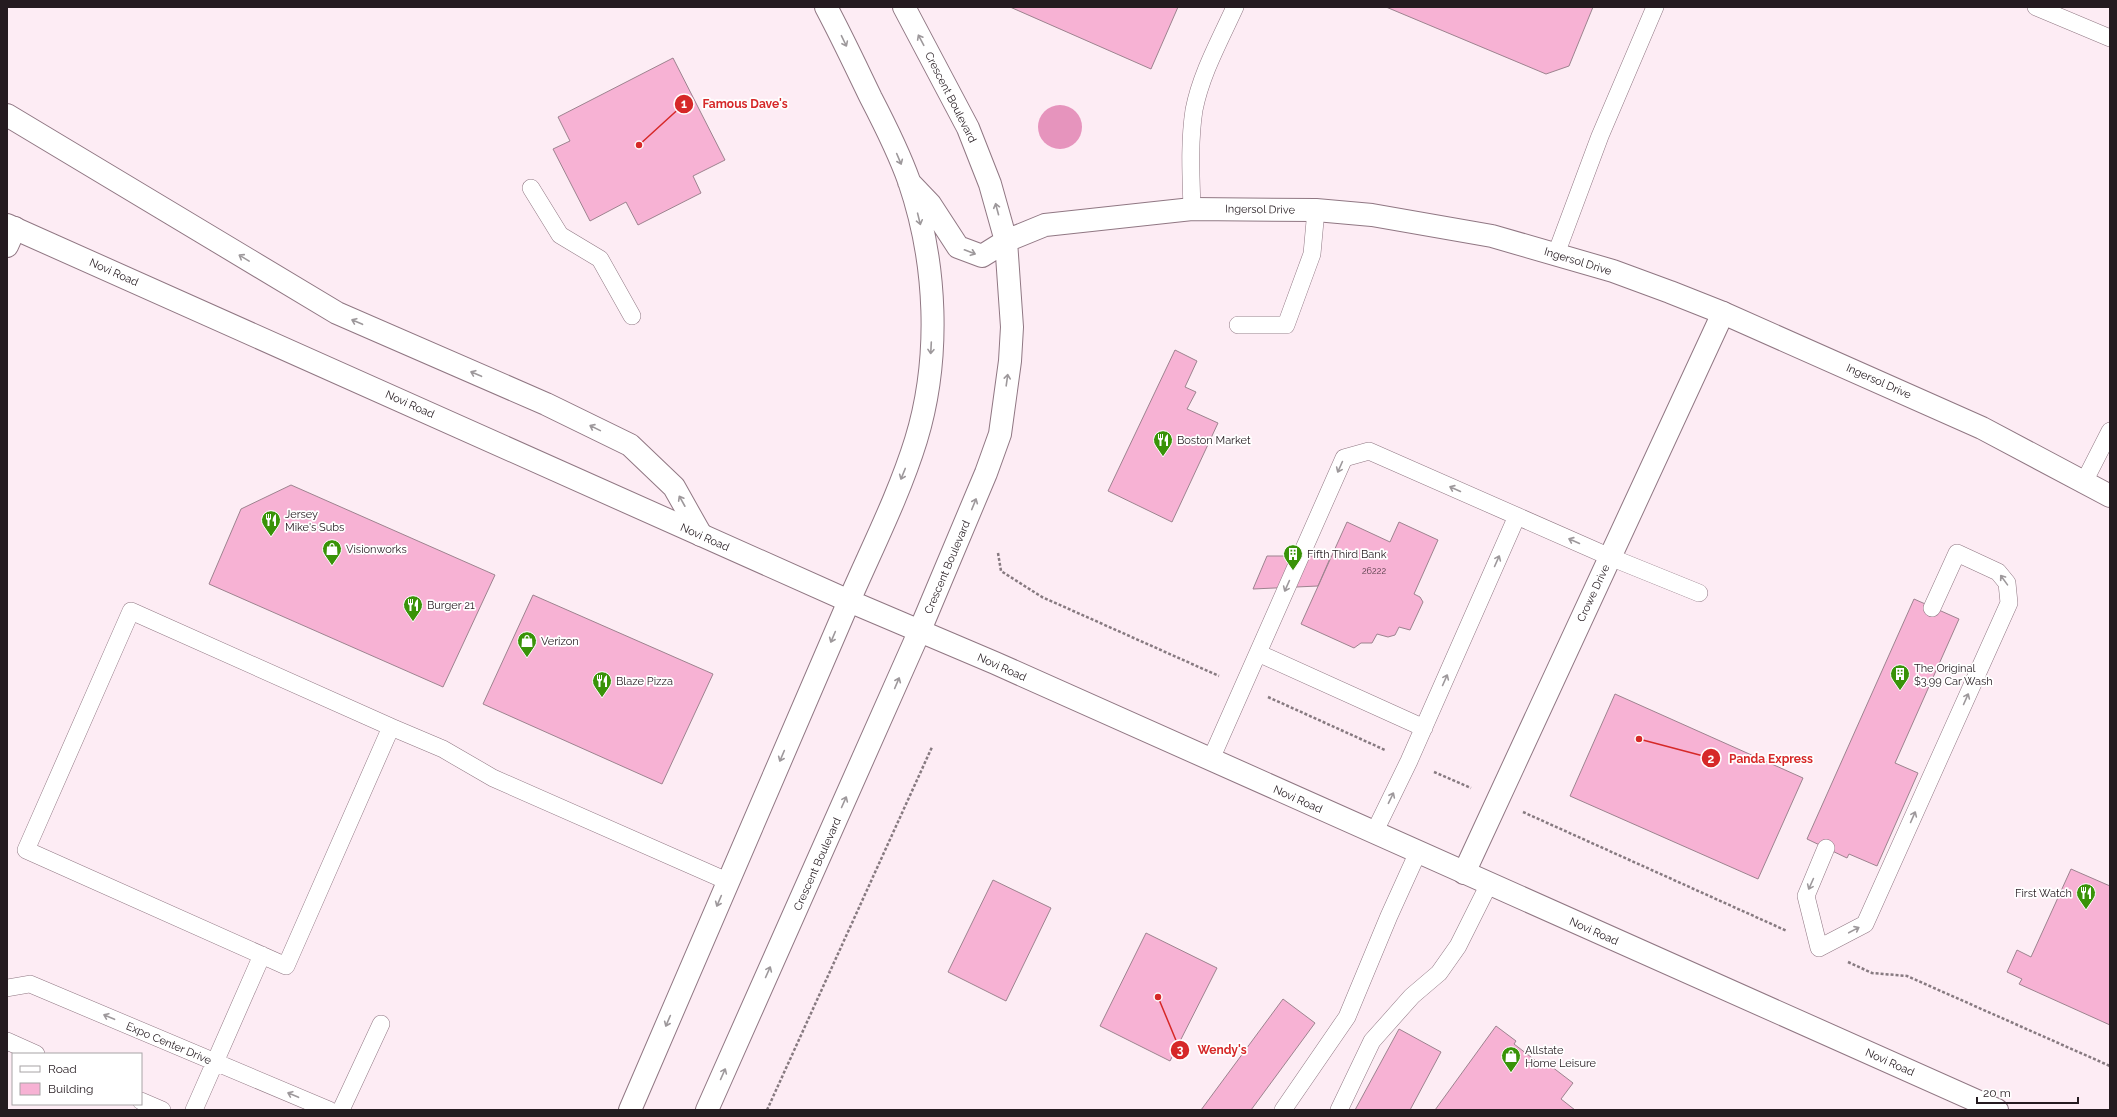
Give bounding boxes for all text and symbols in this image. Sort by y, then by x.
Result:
one-way arrow [917,34,925,46]
one-way arrow [841,35,848,47]
street label: Crescent Boulevard [922,50,979,145]
callout: Famous Dave's [674,92,795,116]
text: 1 [681,97,687,111]
text: Famous Dave's [702,97,788,111]
one-way arrow [896,153,904,165]
street label: Ingersol Drive [1225,202,1296,217]
one-way arrow [993,203,1000,216]
one-way arrow [915,213,923,226]
street label: Ingersol Drive [1543,245,1614,278]
one-way arrow [963,248,975,256]
one-way arrow [238,253,250,261]
street label: Novi Road [87,256,140,289]
one-way arrow [352,318,364,325]
one-way arrow [927,341,935,354]
street label: Ingersol Drive [1844,361,1914,402]
one-way arrow [471,370,483,377]
one-way arrow [1003,374,1011,387]
street label: Novi Road [383,388,436,421]
one-way arrow [589,424,601,431]
restaurant icon: Boston Market [1152,429,1174,457]
place label: Boston Market [1177,434,1251,447]
one-way arrow [1336,460,1343,472]
one-way arrow [899,468,906,480]
one-way arrow [1450,485,1462,492]
one-way arrow [678,495,685,507]
one-way arrow [970,499,978,511]
place label: Jersey Mike's Subs [285,508,344,534]
restaurant icon: Jersey Mike's Subs [260,509,282,537]
street label: Crescent Boulevard [922,518,973,616]
street label: Novi Road [678,521,731,554]
one-way arrow [1569,537,1581,545]
shop icon: Visionworks [321,538,343,566]
place label: Visionworks [346,543,407,556]
building icon: Fifth Third Bank [1282,543,1304,571]
place label: Fifth Third Bank [1307,548,1387,561]
one-way arrow [1494,555,1502,567]
street label: Crowe Drive [1574,562,1613,624]
house number: 26222 [1362,566,1386,576]
one-way arrow [2000,574,2008,585]
one-way arrow [1283,579,1291,591]
restaurant icon: Burger 21 [402,594,424,622]
place label: Burger 21 [427,599,475,612]
shop icon: Verizon [516,630,538,658]
one-way arrow [829,630,837,642]
place label: Verizon [541,635,579,648]
street label: Novi Road [975,651,1028,684]
place label: The Original $3.99 Car Wash [1914,662,1993,688]
building icon: The Original $3.99 Car Wash [1889,663,1911,691]
restaurant icon: Blaze Pizza [591,670,613,698]
one-way arrow [1442,674,1449,686]
place label: Blaze Pizza [616,675,673,688]
one-way arrow [894,677,901,689]
one-way arrow [1963,693,1970,705]
callout: Panda Express [1701,746,1821,770]
one-way arrow [777,750,785,762]
text: 2 [1708,752,1715,766]
text: Panda Express [1729,752,1813,766]
street label: Novi Road [1271,783,1324,816]
one-way arrow [1388,792,1395,804]
one-way arrow [841,796,848,808]
one-way arrow [1910,812,1917,824]
street label: Crescent Boulevard [791,816,844,913]
one-way arrow [1807,878,1814,890]
restaurant icon: First Watch [2075,882,2097,910]
place label: First Watch [2015,887,2072,900]
one-way arrow [715,895,722,907]
street label: Novi Road [1567,915,1620,948]
one-way arrow [1847,926,1859,933]
one-way arrow [765,966,772,978]
one-way arrow [103,1013,115,1021]
one-way arrow [664,1014,671,1026]
street label: Expo Center Drive [124,1020,214,1068]
callout: Wendy's [1170,1038,1255,1062]
text: 3 [1177,1043,1184,1057]
text: Wendy's [1197,1043,1247,1057]
place label: Allstate Home Leisure [1525,1044,1597,1070]
shop icon: Allstate Home Leisure [1500,1045,1522,1073]
street label: Novi Road [1863,1046,1916,1079]
legend [12,1053,142,1105]
text: Road [48,1062,77,1076]
one-way arrow [720,1069,727,1081]
scale bar [1977,1079,2078,1105]
text: Building [48,1082,94,1096]
text: 20 m [1983,1086,2011,1100]
one-way arrow [288,1091,300,1098]

